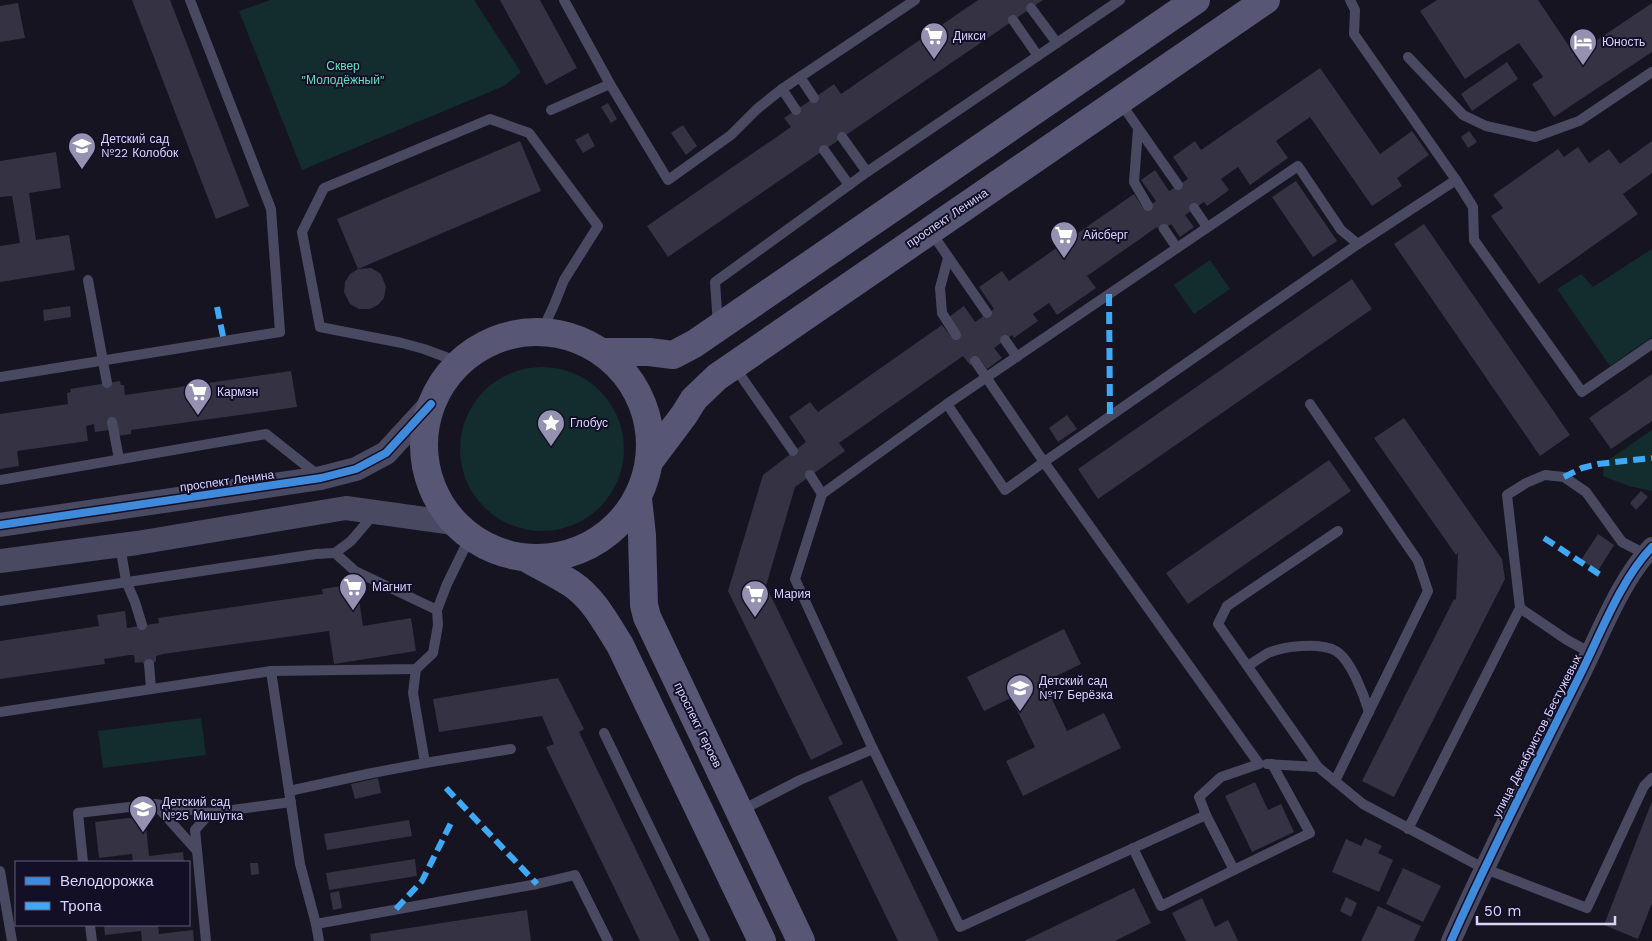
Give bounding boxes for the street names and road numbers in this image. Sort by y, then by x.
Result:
street label: проспект Ленина [904,185,991,250]
street label: проспект Ленина [179,467,275,495]
street label: улица Декабристов Бестужевых [1490,652,1584,820]
street label: проспект Героев [671,680,725,770]

